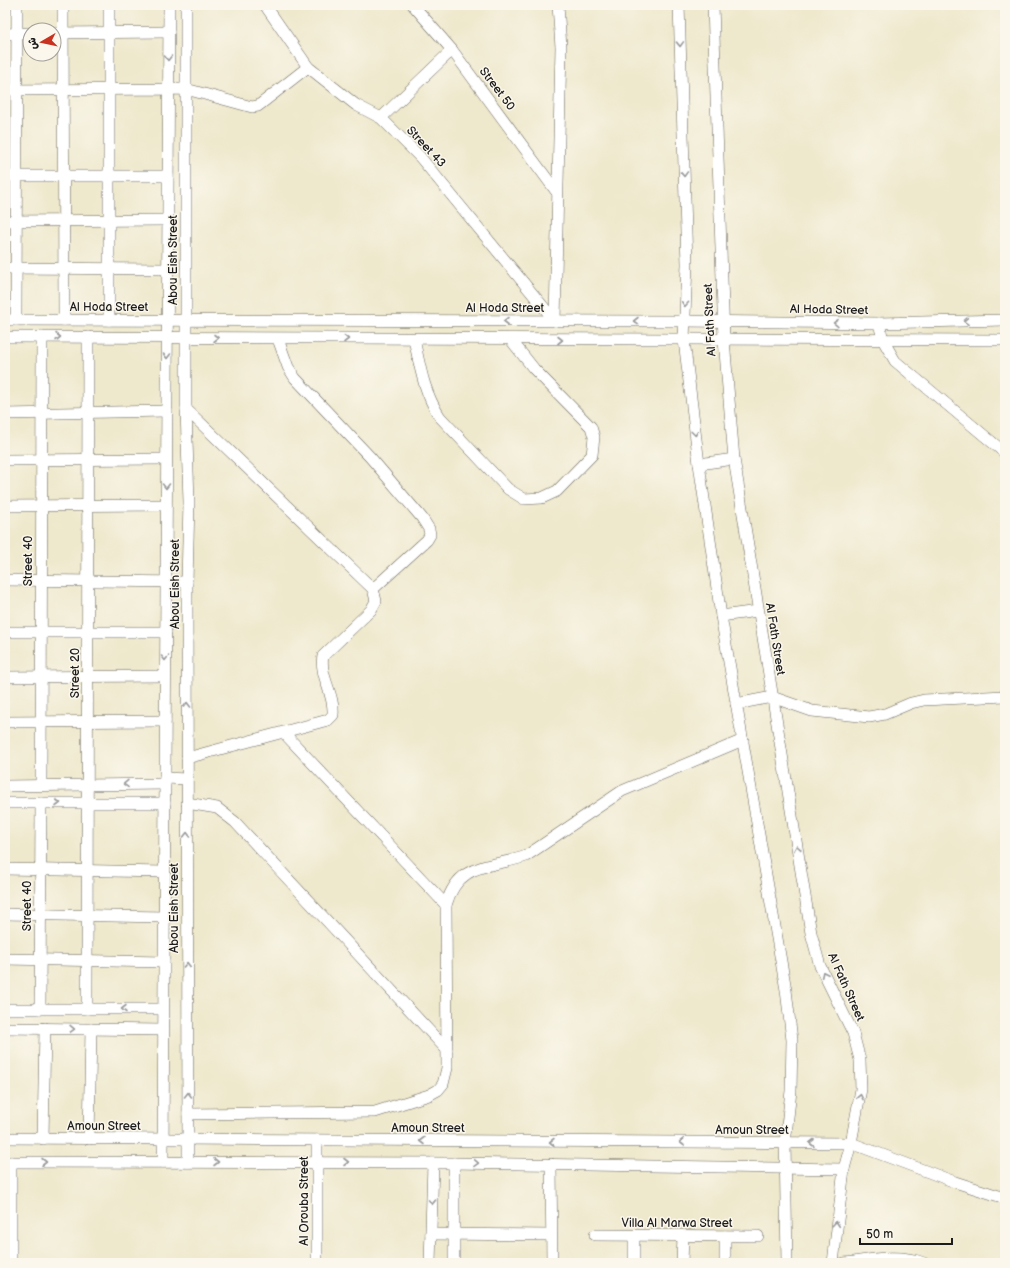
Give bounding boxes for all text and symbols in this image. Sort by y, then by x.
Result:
north arrow [22,22,62,62]
text: ش [25,36,40,50]
one-way arrow [676,41,685,47]
one-way arrow [164,55,172,61]
street label: Street 50 [476,64,518,114]
street label: Street 43 [403,123,449,171]
one-way arrow [680,171,688,177]
street label: Abou Eish Street [166,215,181,305]
street label: Al Fath Street [701,283,719,357]
street label: Al Hoda Street [70,300,149,315]
street label: Al Hoda Street [466,301,545,316]
one-way arrow [680,301,689,307]
street label: Al Hoda Street [790,302,869,318]
one-way arrow [963,316,969,325]
one-way arrow [503,317,509,325]
one-way arrow [633,317,639,325]
one-way arrow [833,319,839,327]
one-way arrow [55,333,61,341]
one-way arrow [213,334,219,342]
one-way arrow [343,335,349,343]
one-way arrow [557,336,563,344]
one-way arrow [163,353,171,359]
one-way arrow [690,430,699,436]
one-way arrow [162,483,170,489]
street label: Street 40 [21,536,36,586]
street label: Abou Eish Street [168,539,183,629]
street label: Al Fath Street [762,602,788,677]
street label: Street 20 [68,648,83,698]
one-way arrow [161,655,169,661]
one-way arrow [183,702,191,708]
one-way arrow [123,780,129,789]
one-way arrow [55,799,61,807]
one-way arrow [183,832,191,838]
one-way arrow [793,845,802,851]
street label: Abou Eish Street [167,863,182,953]
street label: Street 40 [20,881,35,931]
street label: Al Fath Street [824,951,868,1024]
one-way arrow [183,962,191,968]
one-way arrow [821,971,829,979]
one-way arrow [121,1005,127,1013]
one-way arrow [69,1025,75,1033]
one-way arrow [184,1092,192,1098]
one-way arrow [855,1093,864,1100]
street label: Amoun Street [67,1119,141,1134]
street label: Amoun Street [391,1121,465,1136]
street label: Amoun Street [715,1123,789,1138]
one-way arrow [419,1137,425,1145]
one-way arrow [549,1138,555,1146]
one-way arrow [679,1138,685,1146]
one-way arrow [809,1139,815,1147]
street label: Al Orouba Street [297,1156,312,1246]
one-way arrow [41,1158,47,1166]
one-way arrow [213,1158,219,1166]
one-way arrow [343,1158,349,1167]
one-way arrow [473,1159,479,1167]
one-way arrow [428,1199,436,1205]
street label: Villa Al Marwa Street [622,1216,733,1231]
scale bar [860,1220,952,1246]
one-way arrow [831,1221,840,1227]
text: 50 m [866,1227,893,1242]

